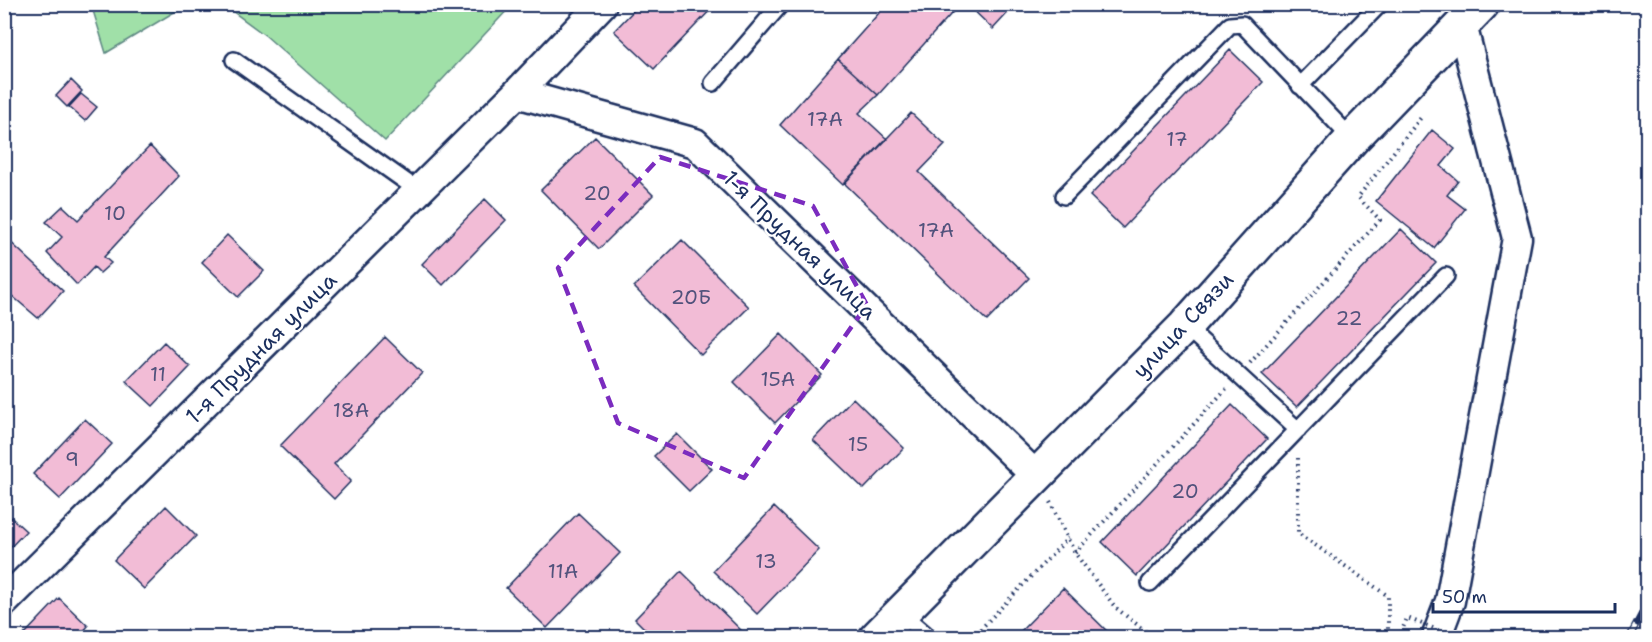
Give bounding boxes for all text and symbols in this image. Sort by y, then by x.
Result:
house number: 17А [807,106,843,132]
house number: 17 [1166,126,1188,152]
street label: 1-я Прудная улица [717,164,883,326]
house number: 20 [583,180,611,206]
house number: 10 [104,200,126,226]
house number: 17А [918,217,954,243]
street label: улица Связи [1126,265,1240,385]
street label: 1-я Прудная улица [179,266,343,430]
house number: 20Б [671,284,711,310]
house number: 22 [1336,305,1363,331]
house number: 11 [150,361,166,387]
house number: 15А [761,366,795,392]
house number: 18А [333,397,369,423]
house number: 15 [848,431,868,457]
house number: 9 [65,446,79,472]
house number: 20 [1171,478,1199,504]
house number: 13 [755,548,777,574]
house number: 11А [548,558,578,584]
scale bar [1433,576,1614,614]
text: 50 m [1442,585,1487,609]

